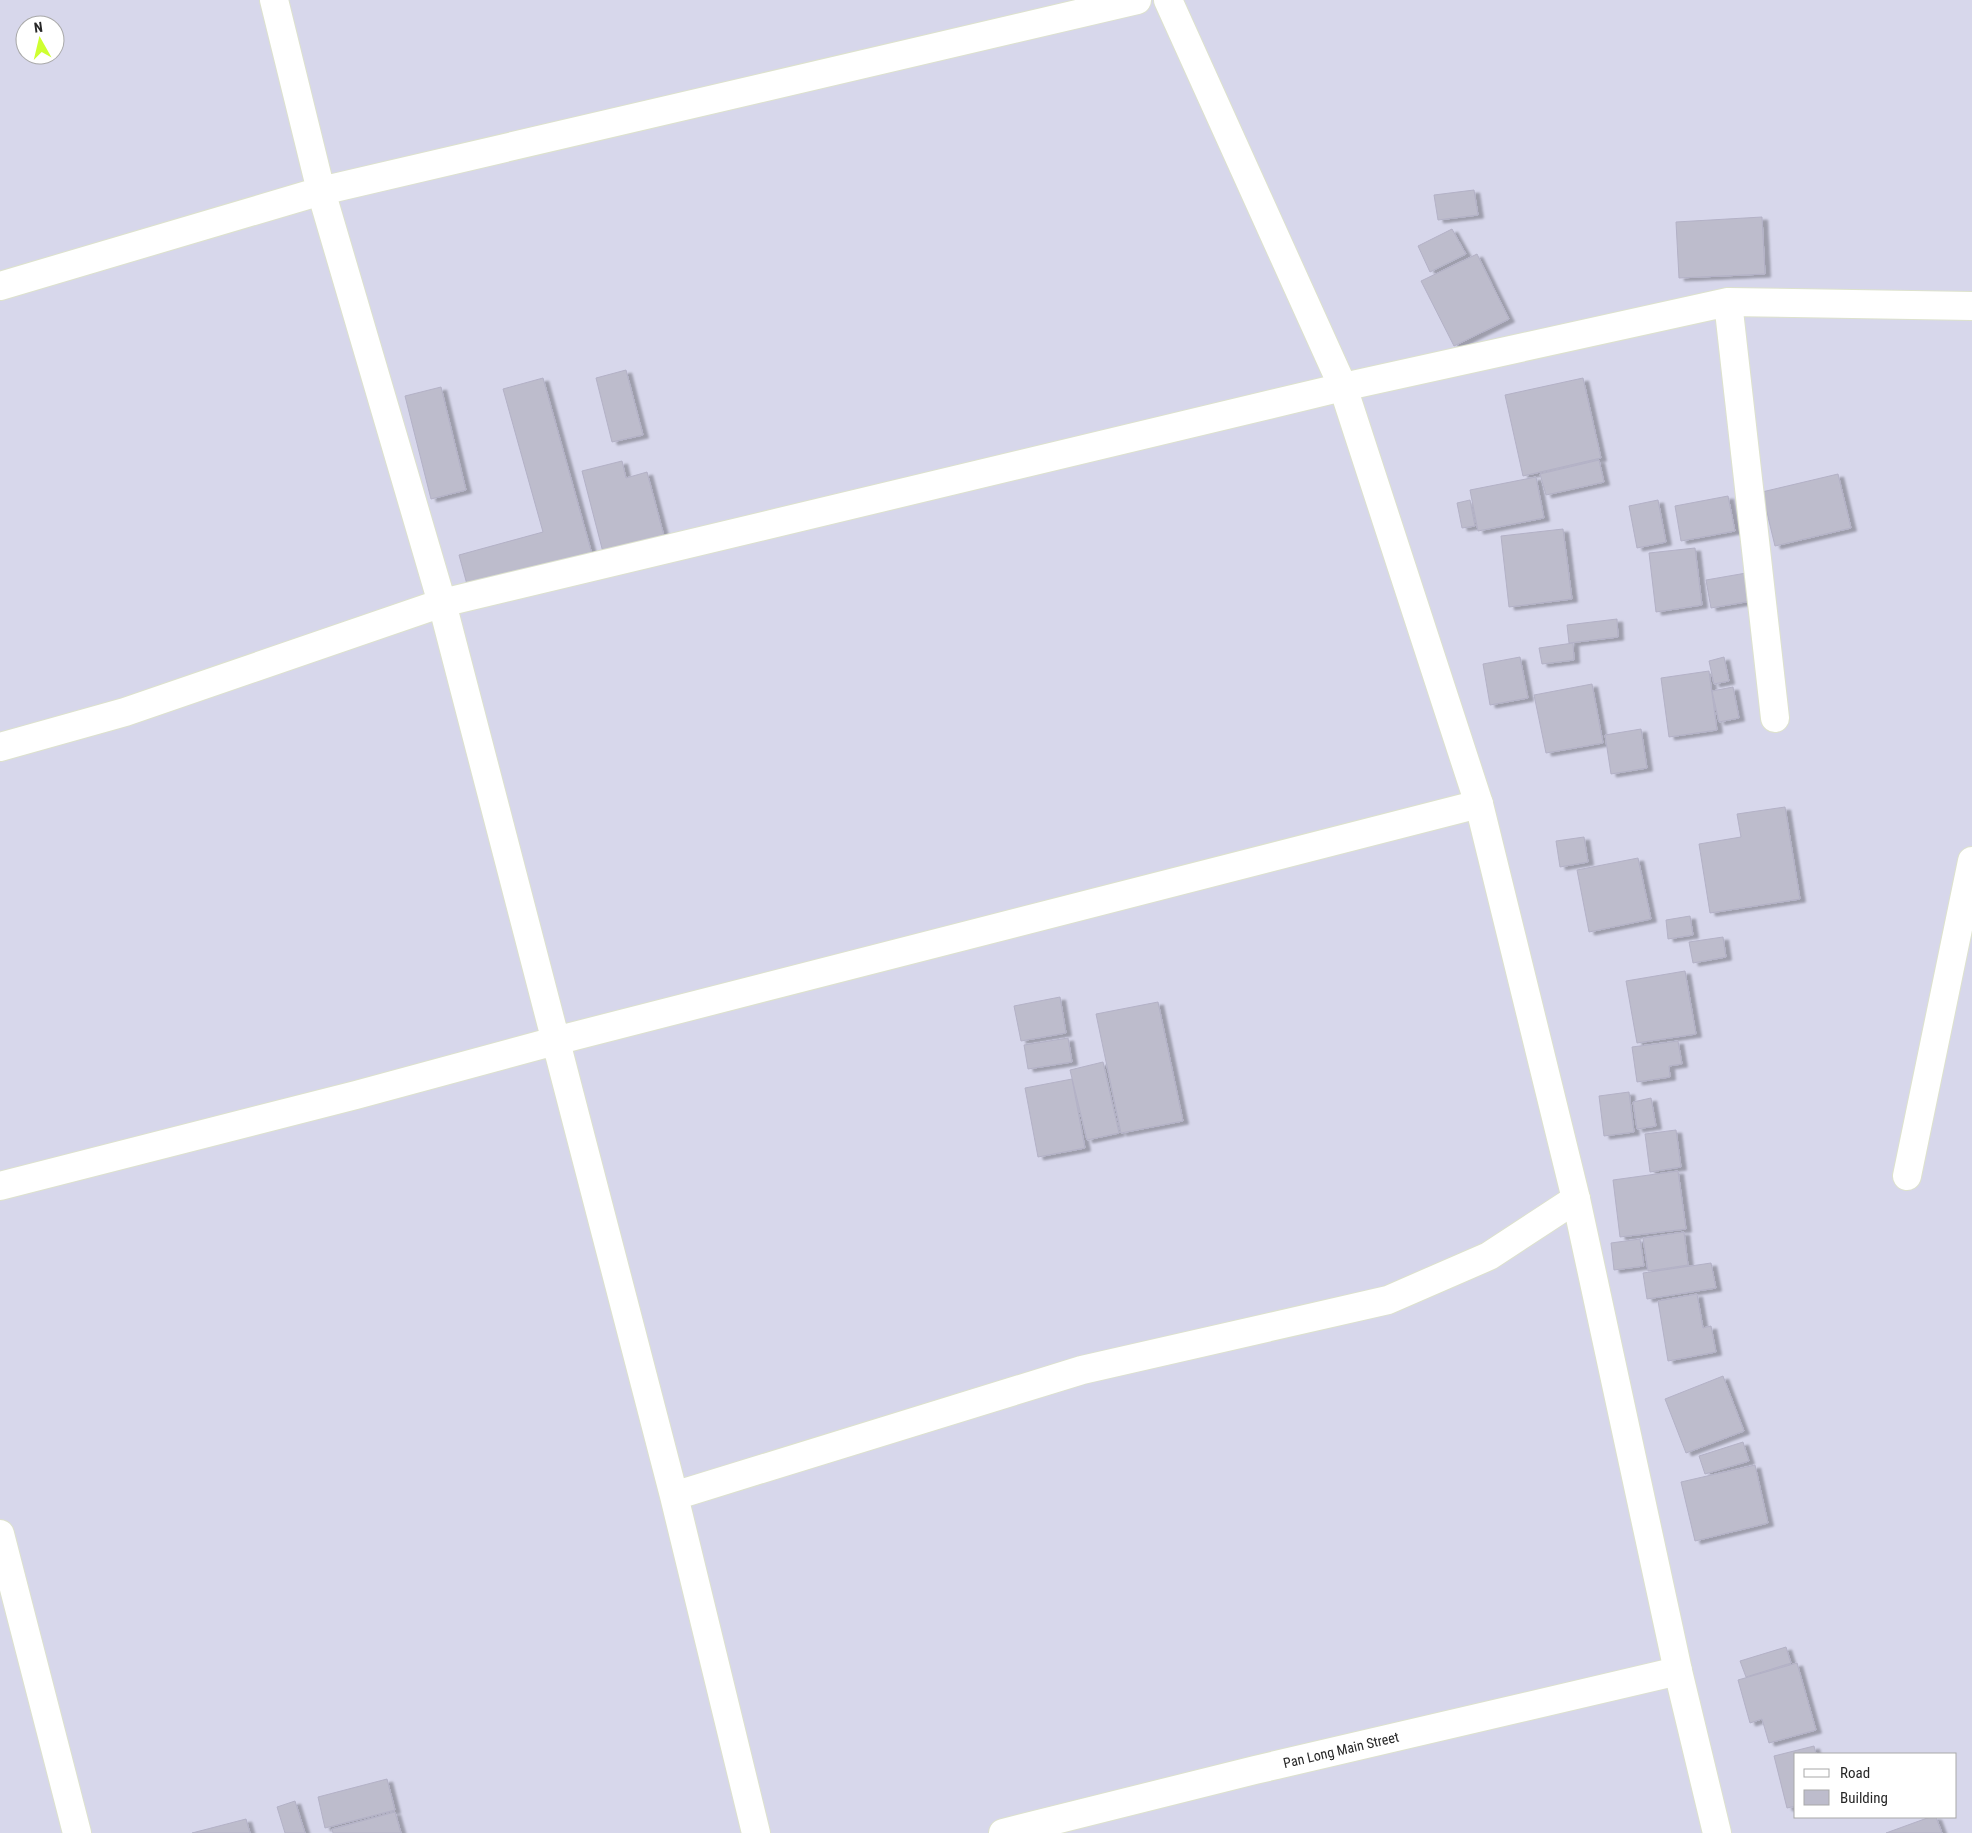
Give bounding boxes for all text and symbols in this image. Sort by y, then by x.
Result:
north arrow [15,15,65,65]
text: N [33,19,44,36]
street label: Pan Long Main Street [1281,1729,1400,1771]
legend [1794,1753,1957,1818]
text: Road [1840,1764,1870,1782]
text: Building [1840,1789,1888,1807]

